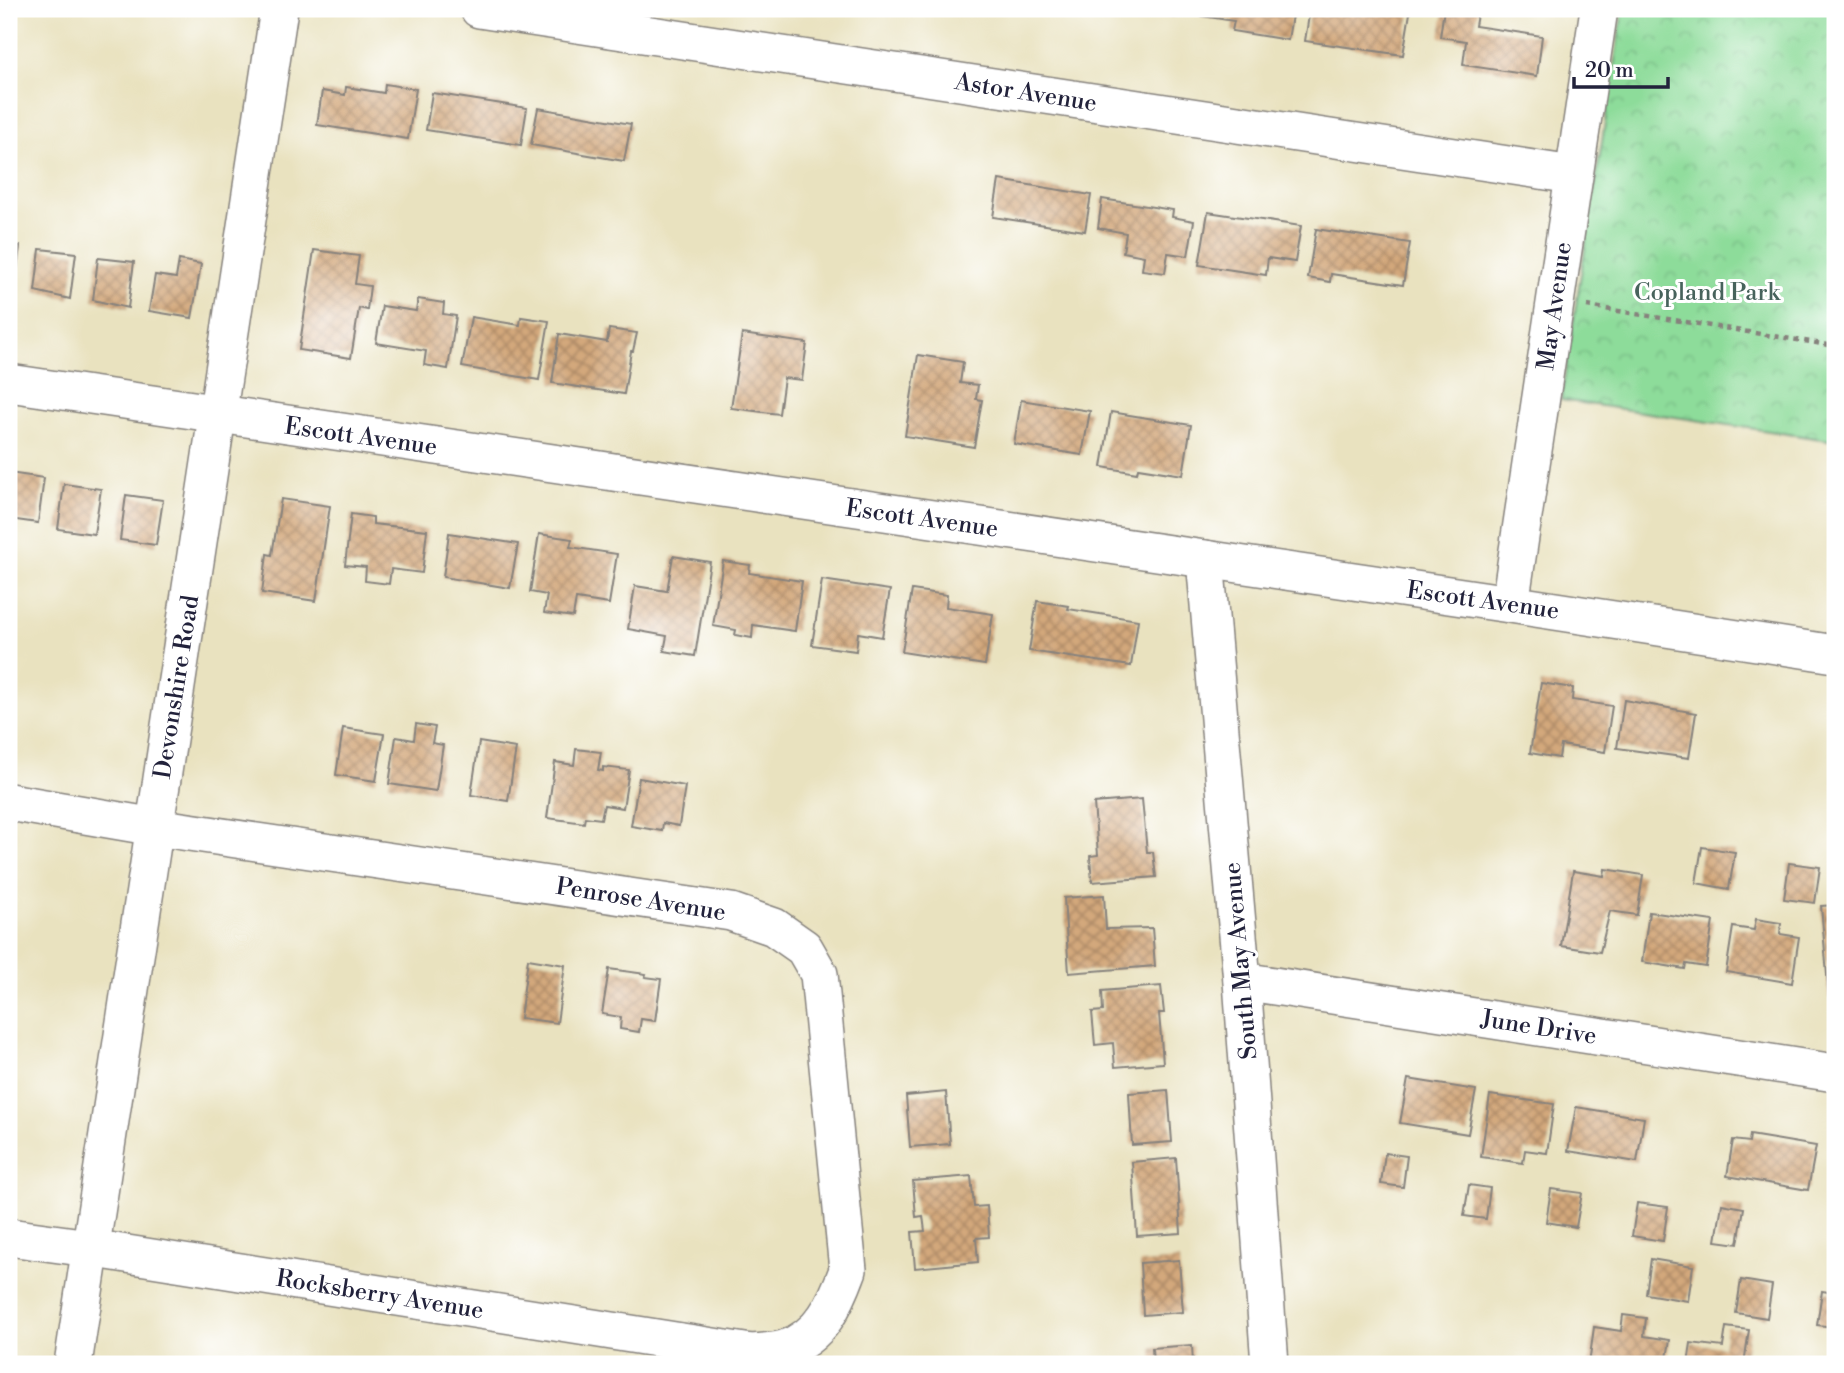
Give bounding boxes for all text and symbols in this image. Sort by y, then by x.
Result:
scale bar [1574,46,1669,90]
text: 20 m [1585,58,1634,84]
street label: Astor Avenue [952,67,1099,119]
street label: May Avenue [1531,240,1579,372]
park label: Copland Park [1634,278,1781,308]
street label: Escott Avenue [283,411,439,463]
street label: Escott Avenue [844,493,1000,545]
street label: Escott Avenue [1405,575,1561,627]
street label: Devonshire Road [148,593,206,781]
street label: South May Avenue [1217,861,1265,1061]
street label: Penrose Avenue [554,872,728,928]
street label: June Drive [1478,1004,1599,1052]
street label: Rocksberry Avenue [274,1264,486,1326]

